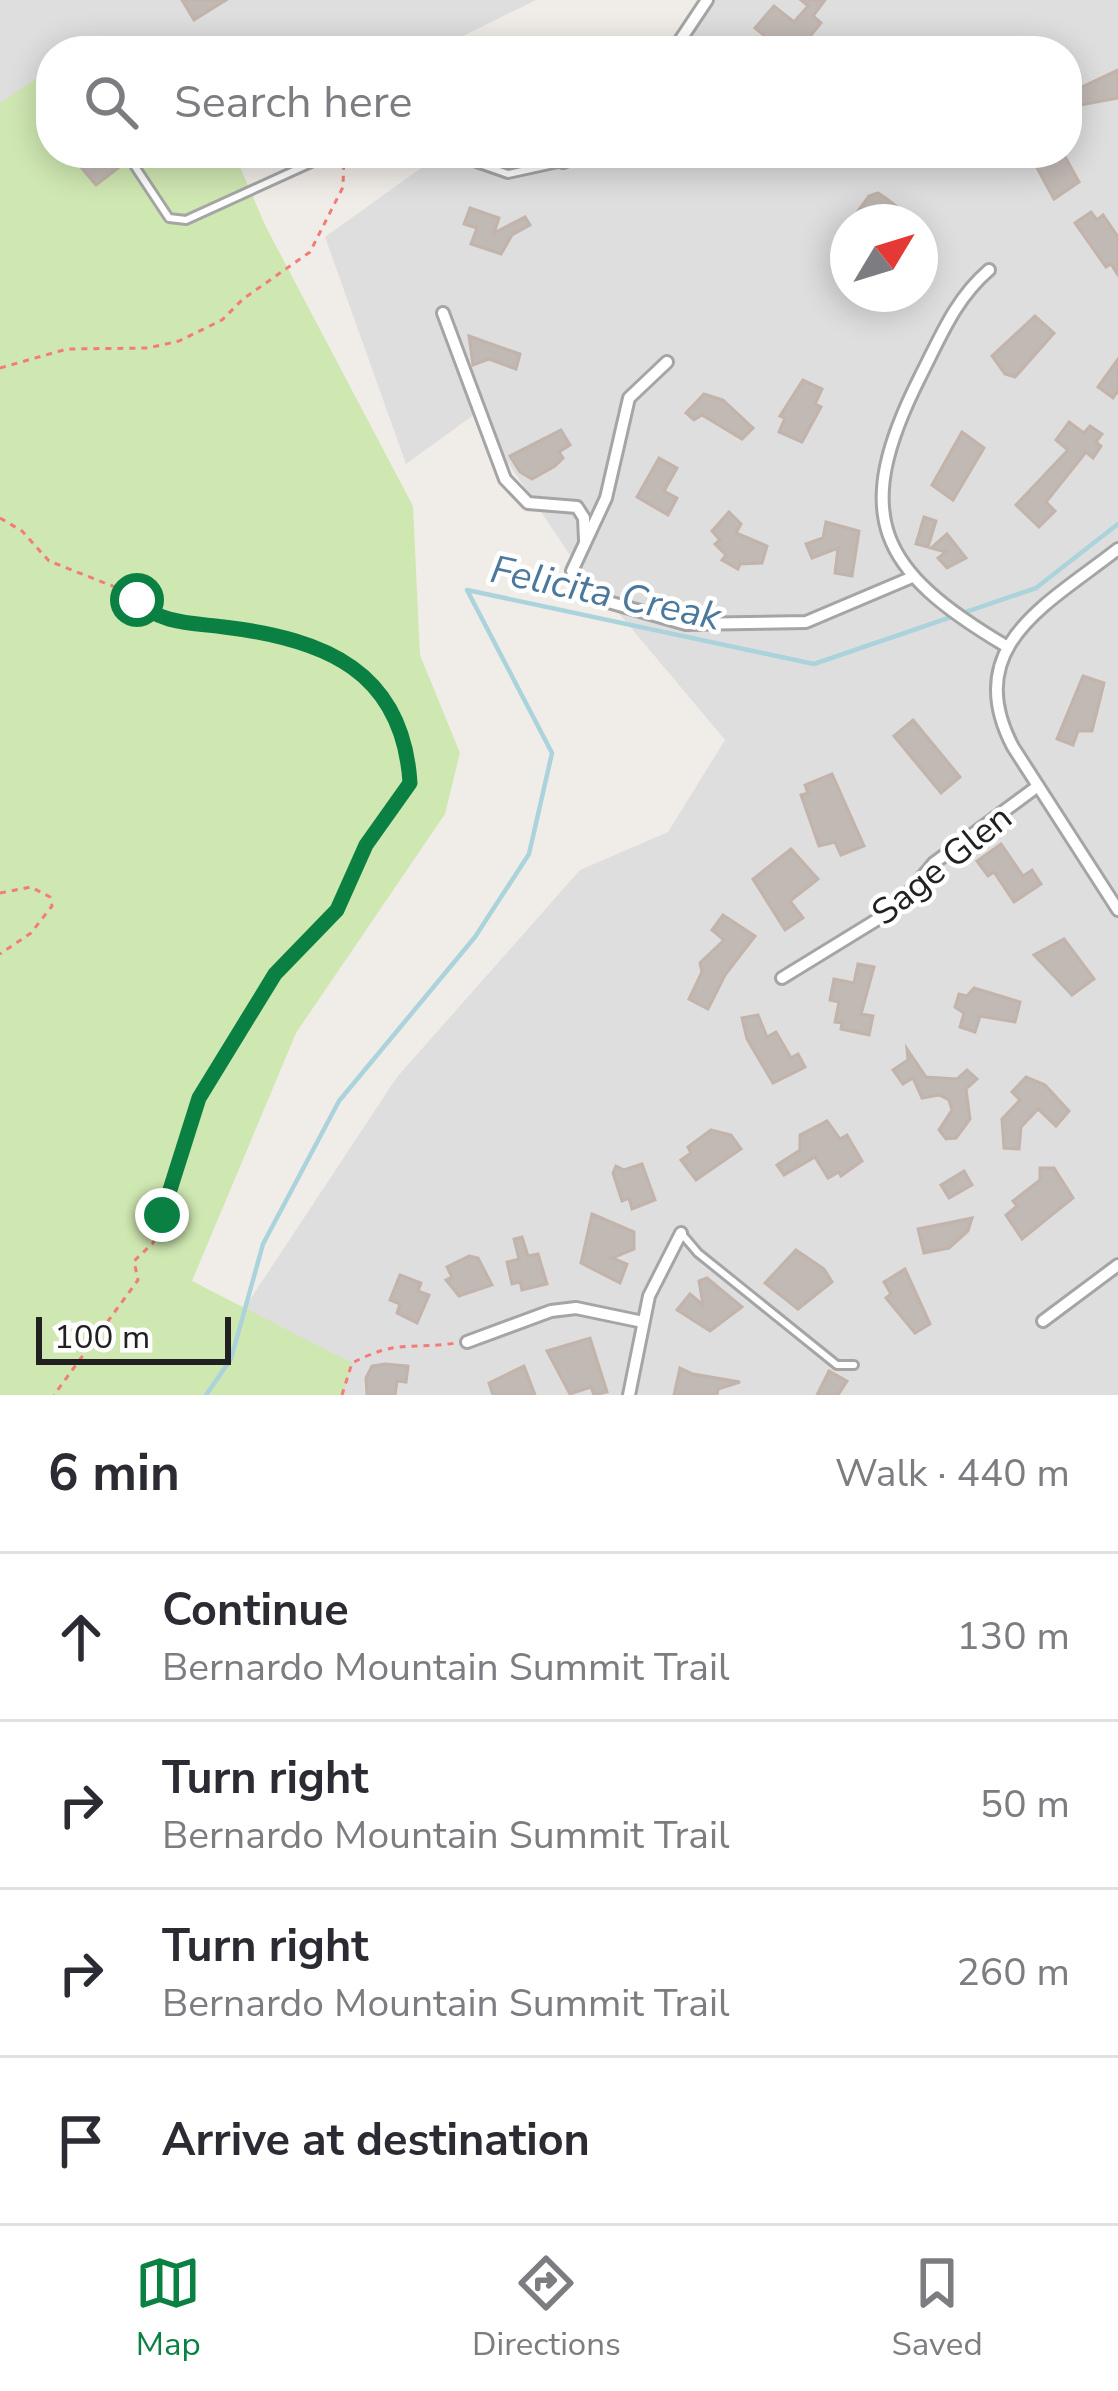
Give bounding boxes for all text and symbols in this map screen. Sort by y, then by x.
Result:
search box [36,36,1082,168]
icon: search [78,69,144,135]
text: Search here [174,72,413,133]
north arrow [830,204,938,312]
water label: Felicita Creak [486,543,727,644]
route start [110,573,164,627]
street label: Sage Glen [862,794,1022,937]
route end [135,1188,189,1242]
scale bar [36,1311,231,1364]
text: 100 m [54,1315,150,1360]
text: 6 min [48,1438,180,1508]
text: Walk · 440 m [835,1447,1070,1500]
text: Continue [162,1580,349,1641]
icon: ahead [48,1604,114,1670]
text: 130 m [956,1610,1070,1663]
text: Bernardo Mountain Summit Trail [162,1641,730,1694]
text: Turn right [162,1748,369,1809]
icon: right [48,1772,114,1838]
text: 50 m [980,1778,1070,1831]
text: Bernardo Mountain Summit Trail [162,1809,730,1862]
text: Turn right [162,1916,369,1977]
icon: right [48,1940,114,2006]
text: 260 m [956,1946,1070,1999]
text: Bernardo Mountain Summit Trail [162,1977,730,2030]
icon: arrive [48,2108,114,2174]
text: Arrive at destination [162,2110,590,2171]
tab: Map [135,2250,201,2367]
tab: Directions [472,2250,621,2367]
tab: Saved [891,2250,983,2367]

